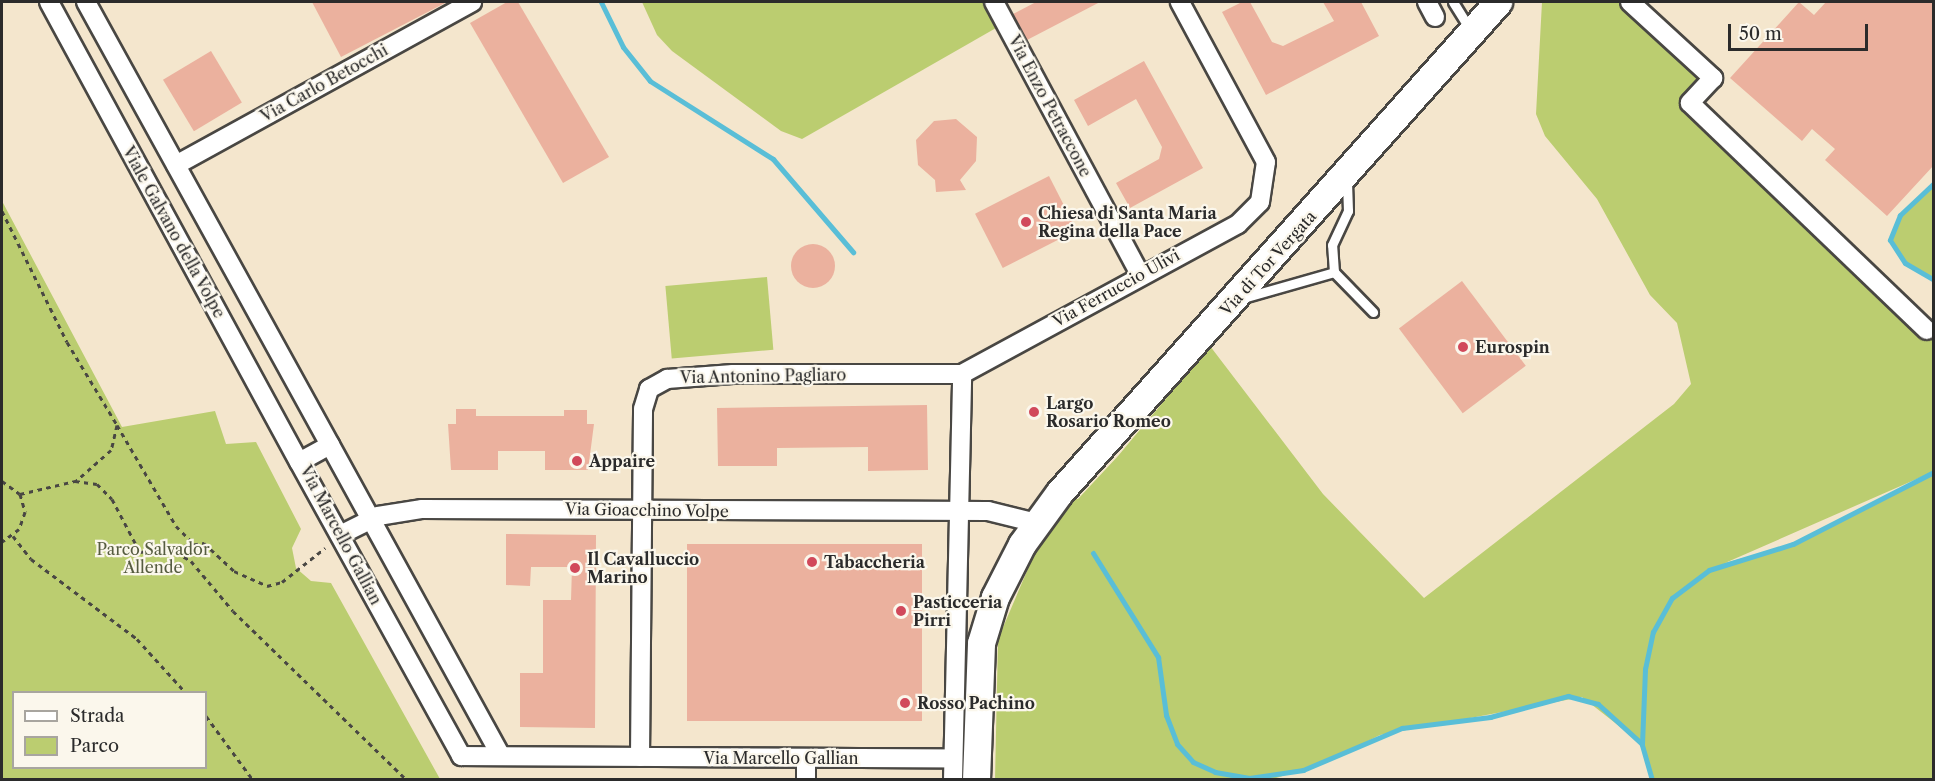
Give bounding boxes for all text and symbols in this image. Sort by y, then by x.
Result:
scale bar [1731,12,1870,50]
text: 50 m [1739,23,1782,45]
street label: Via Enzo Petraccone [1004,32,1096,180]
street label: Via Carlo Betocchi [257,40,391,126]
street label: Viale Galvano della Volpe [119,143,229,321]
place label: Chiesa di Santa Maria Regina della Pace [1038,203,1217,241]
street label: Via di Tor Vergata [1215,206,1321,320]
marker: Chiesa di Santa Maria Regina della Pace [1019,215,1033,229]
street label: Via Ferruccio Ulivi [1049,245,1183,331]
place label: Eurospin [1475,337,1550,357]
marker: Eurospin [1456,340,1470,354]
street label: Via Antonino Pagliaro [679,365,847,387]
place label: Largo Rosario Romeo [1046,393,1171,431]
marker: Largo Rosario Romeo [1027,405,1041,419]
place label: Appaire [589,451,655,471]
marker: Appaire [570,454,584,468]
street label: Via Marcello Gallian [296,462,386,608]
street label: Via Gioacchino Volpe [565,499,729,521]
park label: Parco Salvador Allende [96,539,210,577]
place label: Il Cavalluccio Marino [587,549,699,587]
place label: Tabaccheria [824,552,925,572]
marker: Tabaccheria [805,555,819,569]
marker: Il Cavalluccio Marino [568,561,582,575]
place label: Pasticceria Pirri [913,592,1002,630]
marker: Pasticceria Pirri [894,604,908,618]
legend [12,691,207,769]
place label: Rosso Pachino [917,693,1035,713]
marker: Rosso Pachino [898,696,912,710]
text: Strada [70,705,125,727]
text: Parco [70,735,119,757]
street label: Via Marcello Gallian [703,748,859,768]

